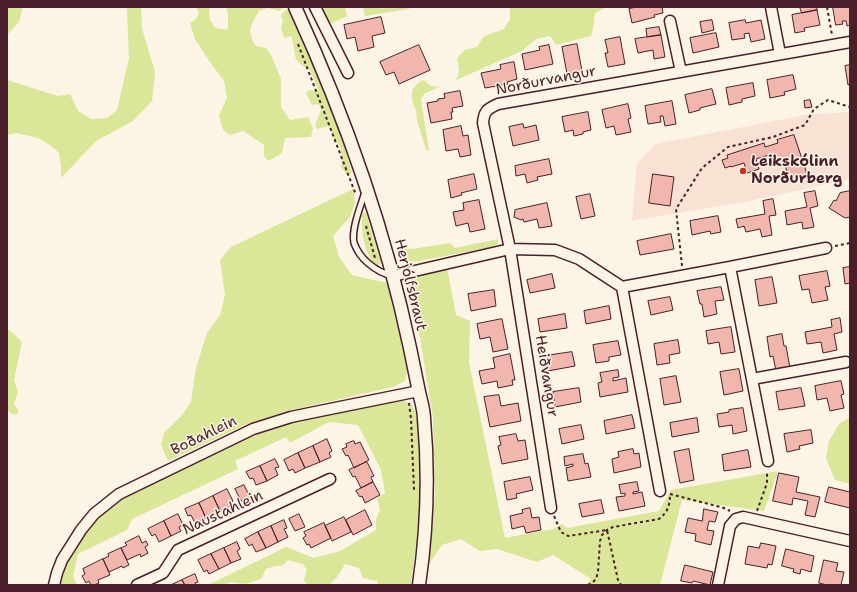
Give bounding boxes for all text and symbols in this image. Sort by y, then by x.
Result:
street label: Norðurvangur [494,62,598,100]
place label: Leikskólinn Norðurberg [751,153,842,188]
marker: Leikskólinn Norðurberg [738,166,748,176]
street label: Herjólfsbraut [390,237,430,333]
street label: Heiðvangur [531,334,561,418]
street label: Boðahlein [168,412,240,460]
street label: Naustahlein [180,487,266,539]

